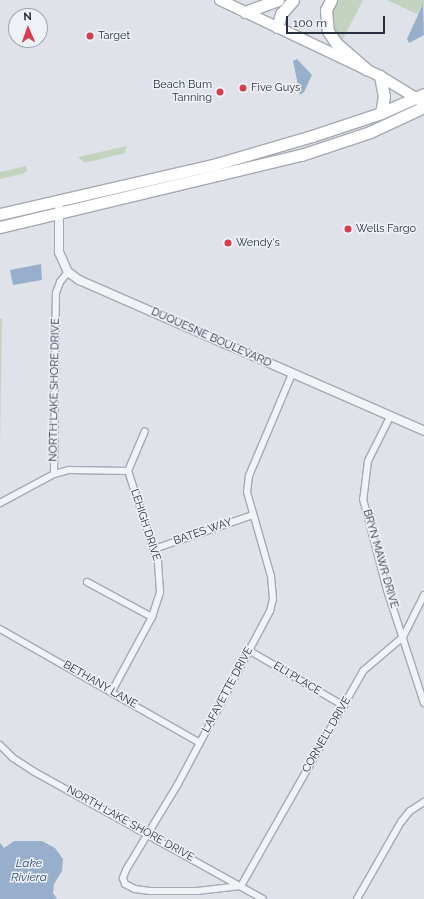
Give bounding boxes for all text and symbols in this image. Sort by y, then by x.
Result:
north arrow [8,8,48,48]
scale bar [288,8,387,34]
text: N [23,10,32,23]
text: 100 m [293,16,327,30]
place label: Target [98,29,130,43]
marker: Target [85,31,95,41]
place label: Beach Bum Tanning [153,79,212,105]
place label: Five Guys [251,81,300,95]
marker: Five Guys [238,83,248,93]
marker: Beach Bum Tanning [215,87,225,97]
place label: Wells Fargo [356,222,416,236]
marker: Wells Fargo [343,224,353,234]
place label: Wendy's [236,236,280,250]
marker: Wendy's [223,238,233,248]
street label: DUQUESNE BOULEVARD [149,305,273,371]
street label: NORTH LAKE SHORE DRIVE [47,318,63,462]
street label: LEHIGH DRIVE [127,487,163,563]
street label: BRYN MAWR DRIVE [360,508,400,610]
street label: BATES WAY [172,516,234,548]
street label: LAFAYETTE DRIVE [200,645,256,735]
street label: BETHANY LANE [60,658,140,712]
street label: ELI PLACE [271,660,323,698]
street label: CORNELL DRIVE [300,695,354,775]
street label: NORTH LAKE SHORE DRIVE [64,783,196,865]
water label: Lake Riviera [11,857,47,885]

